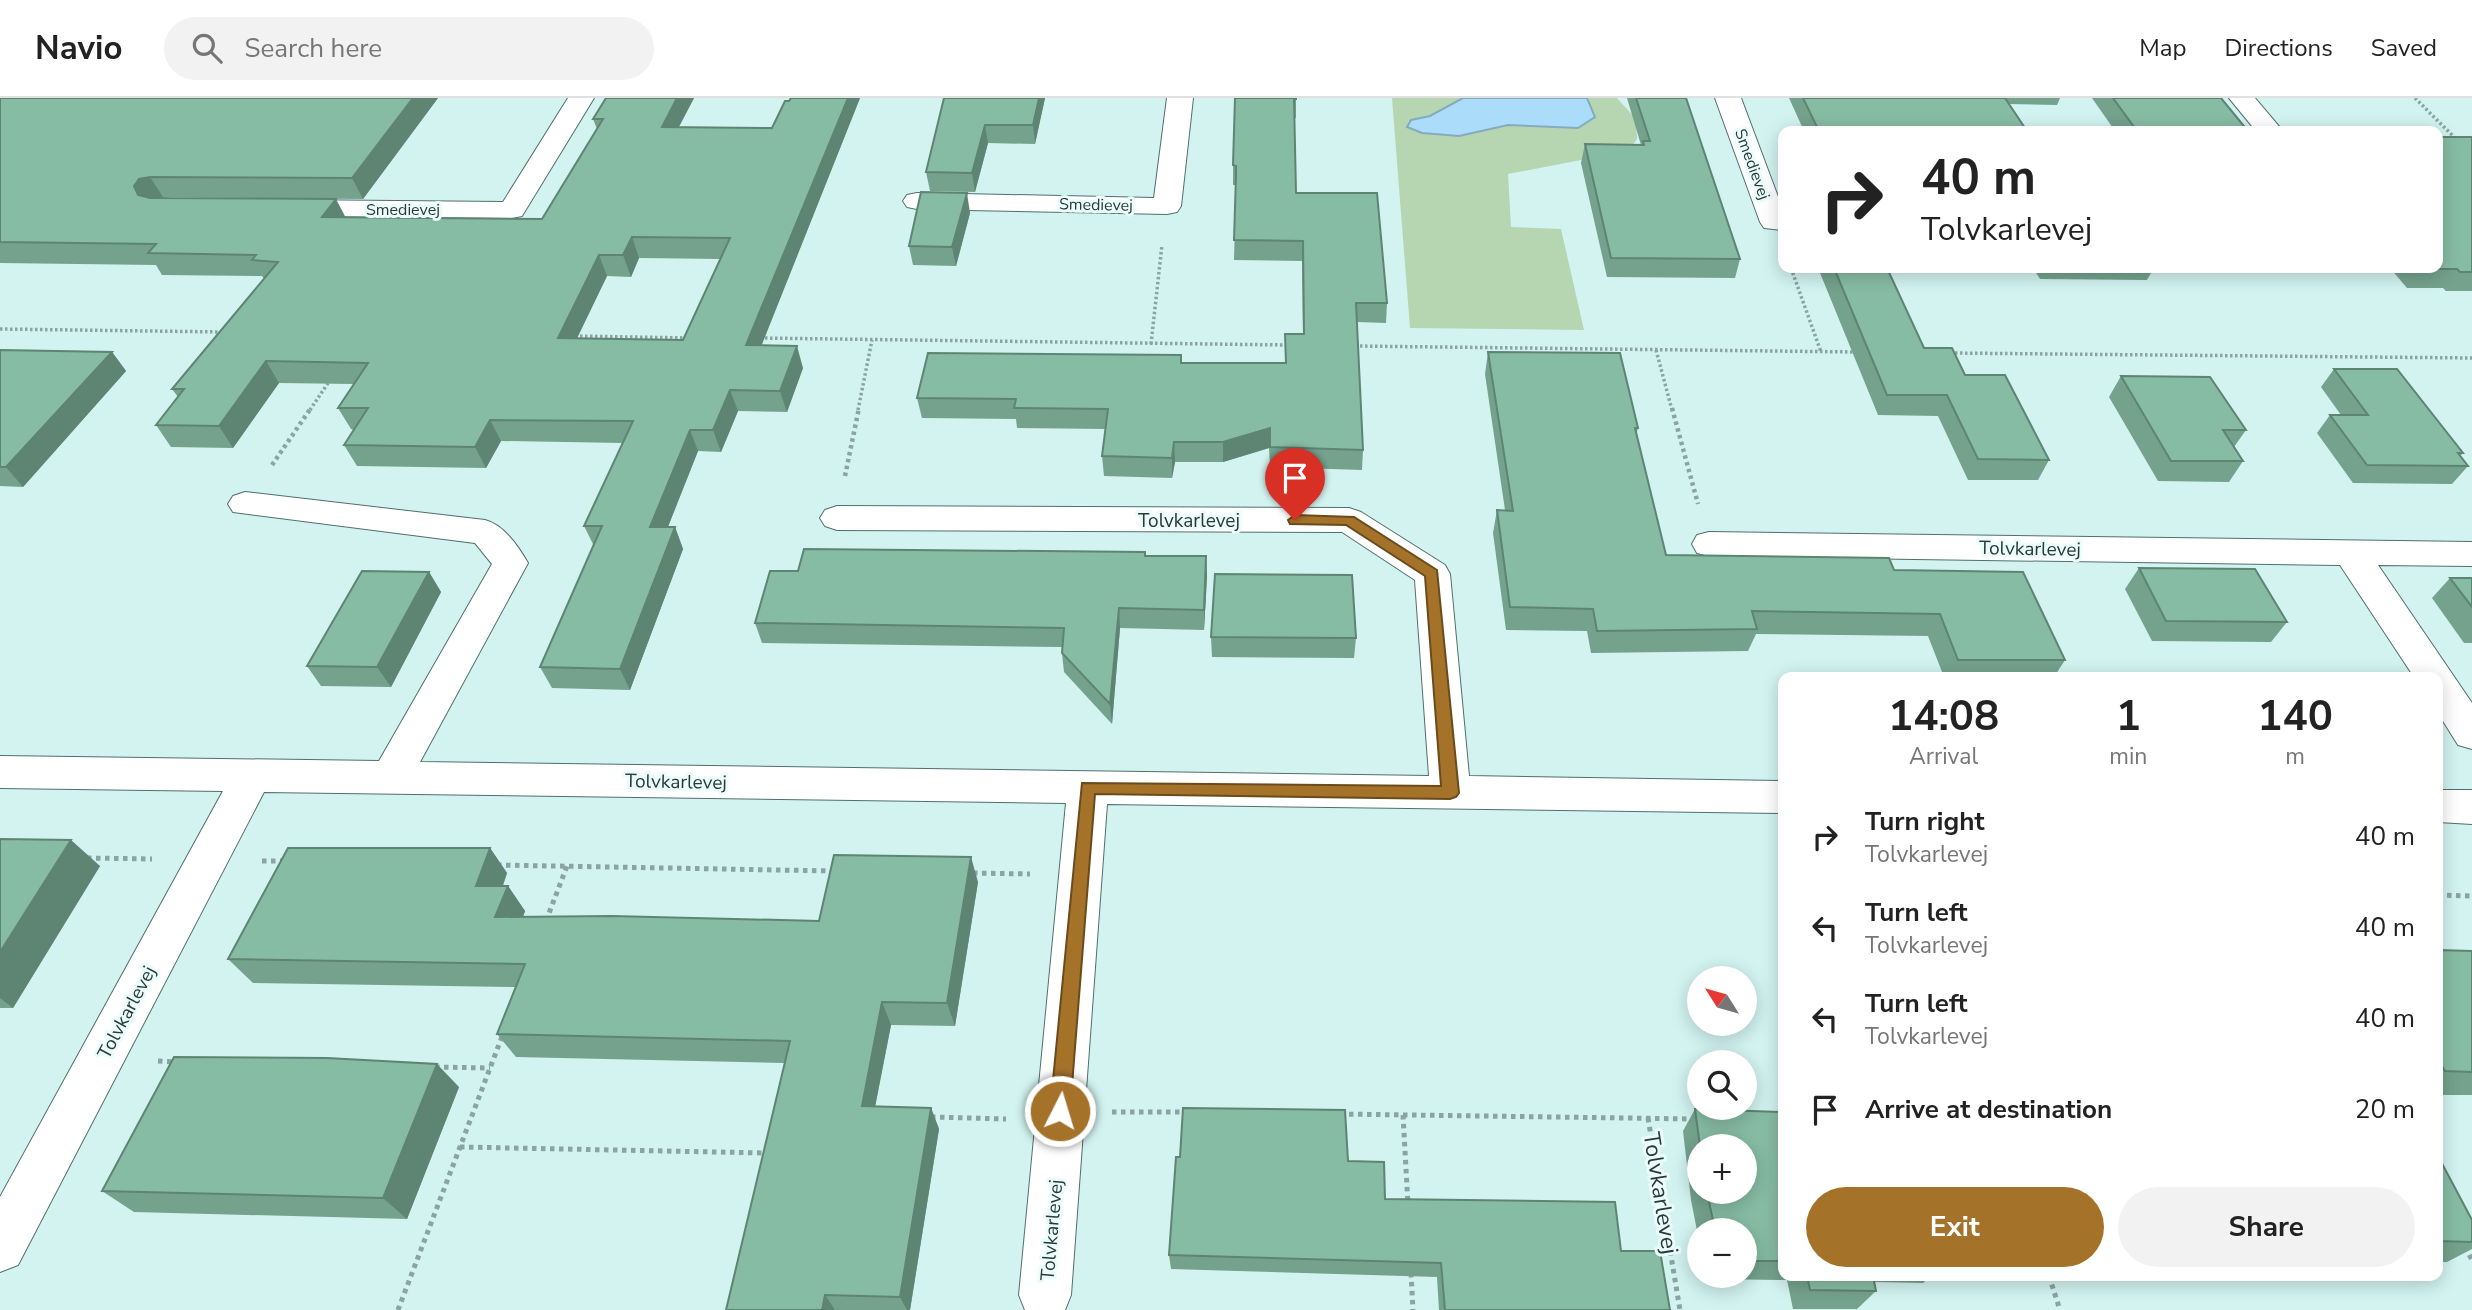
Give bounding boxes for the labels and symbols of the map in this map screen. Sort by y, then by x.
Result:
street label: Smedievej [1729,126,1775,203]
street label: Smedievej [1059,193,1133,217]
street label: Smedievej [366,199,440,221]
pin [1265,448,1325,520]
street label: Tolvkarlevej [1138,508,1240,534]
street label: Tolvkarlevej [1979,535,2081,563]
street label: Tolvkarlevej [625,768,727,796]
street label: Tolvkarlevej [92,961,162,1064]
north arrow [1687,966,1757,1036]
position arrow [1023,1074,1097,1148]
street label: Tolvkarlevej [1636,1130,1685,1256]
street label: Tolvkarlevej [1035,1178,1069,1282]

